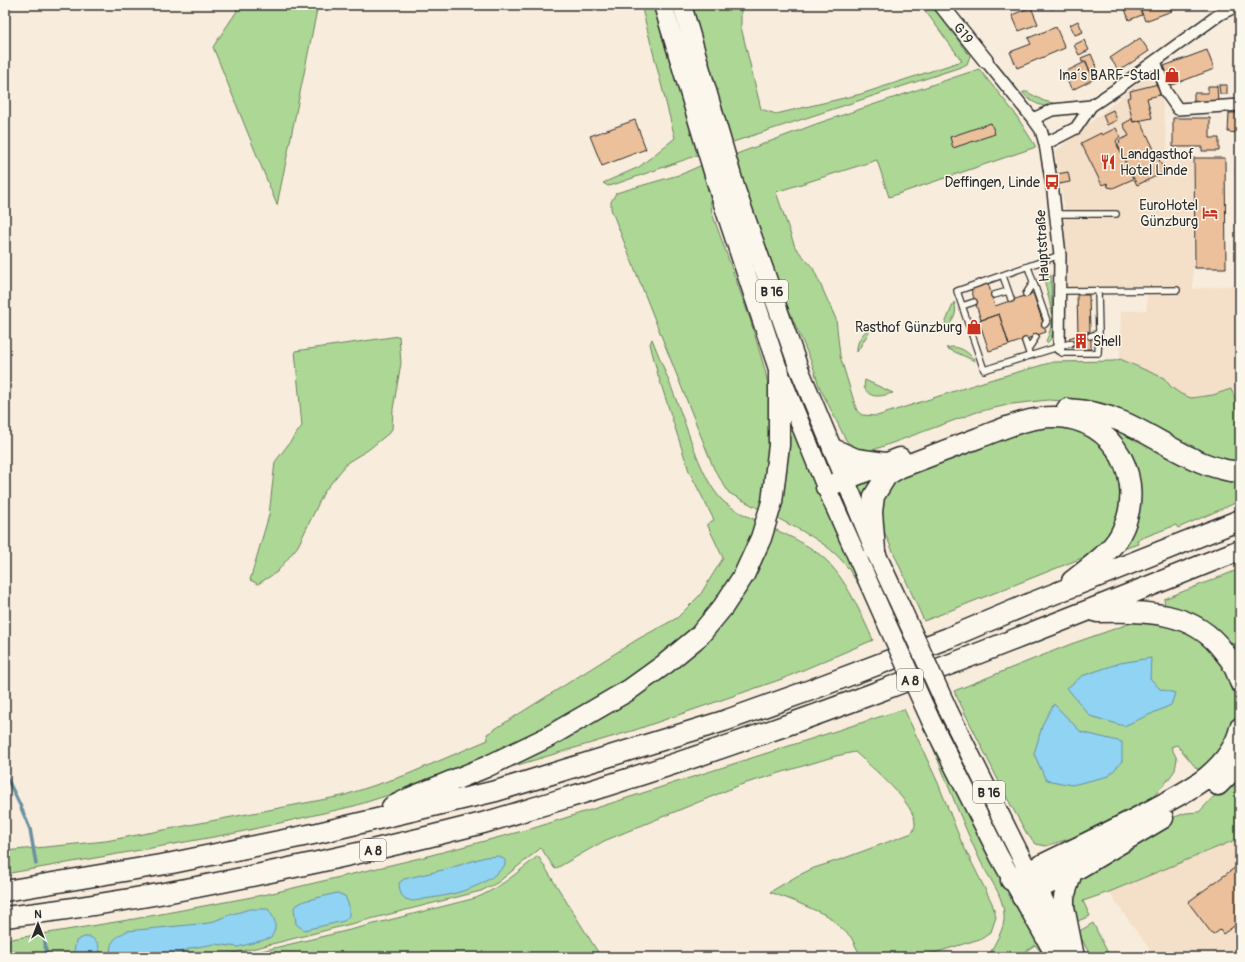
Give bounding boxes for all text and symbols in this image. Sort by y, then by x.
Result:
street label: G19 [950,19,977,47]
shop icon: Ina´s BARF-Stadl [1163,66,1181,84]
place label: Ina´s BARF-Stadl [1059,67,1160,84]
place label: Landgasthof Hotel Linde [1120,146,1194,179]
restaurant icon: Landgasthof Hotel Linde [1099,153,1117,171]
bus stop icon: Deffingen, Linde [1043,173,1061,191]
place label: Deffingen, Linde [944,174,1040,191]
place label: EuroHotel Günzburg [1139,197,1198,230]
hotel icon: EuroHotel Günzburg [1201,204,1219,222]
street label: Hauptstraße [1032,209,1053,283]
road number: B 16 [756,280,788,302]
shop icon: Rasthof Günzburg [965,318,983,336]
place label: Rasthof Günzburg [855,319,962,336]
building icon: Shell [1072,332,1090,350]
place label: Shell [1093,333,1121,350]
road number: A 8 [897,669,923,691]
road number: B 16 [973,781,1005,803]
road number: A 8 [360,839,386,861]
north arrow [18,904,58,944]
text: N [34,908,42,921]

